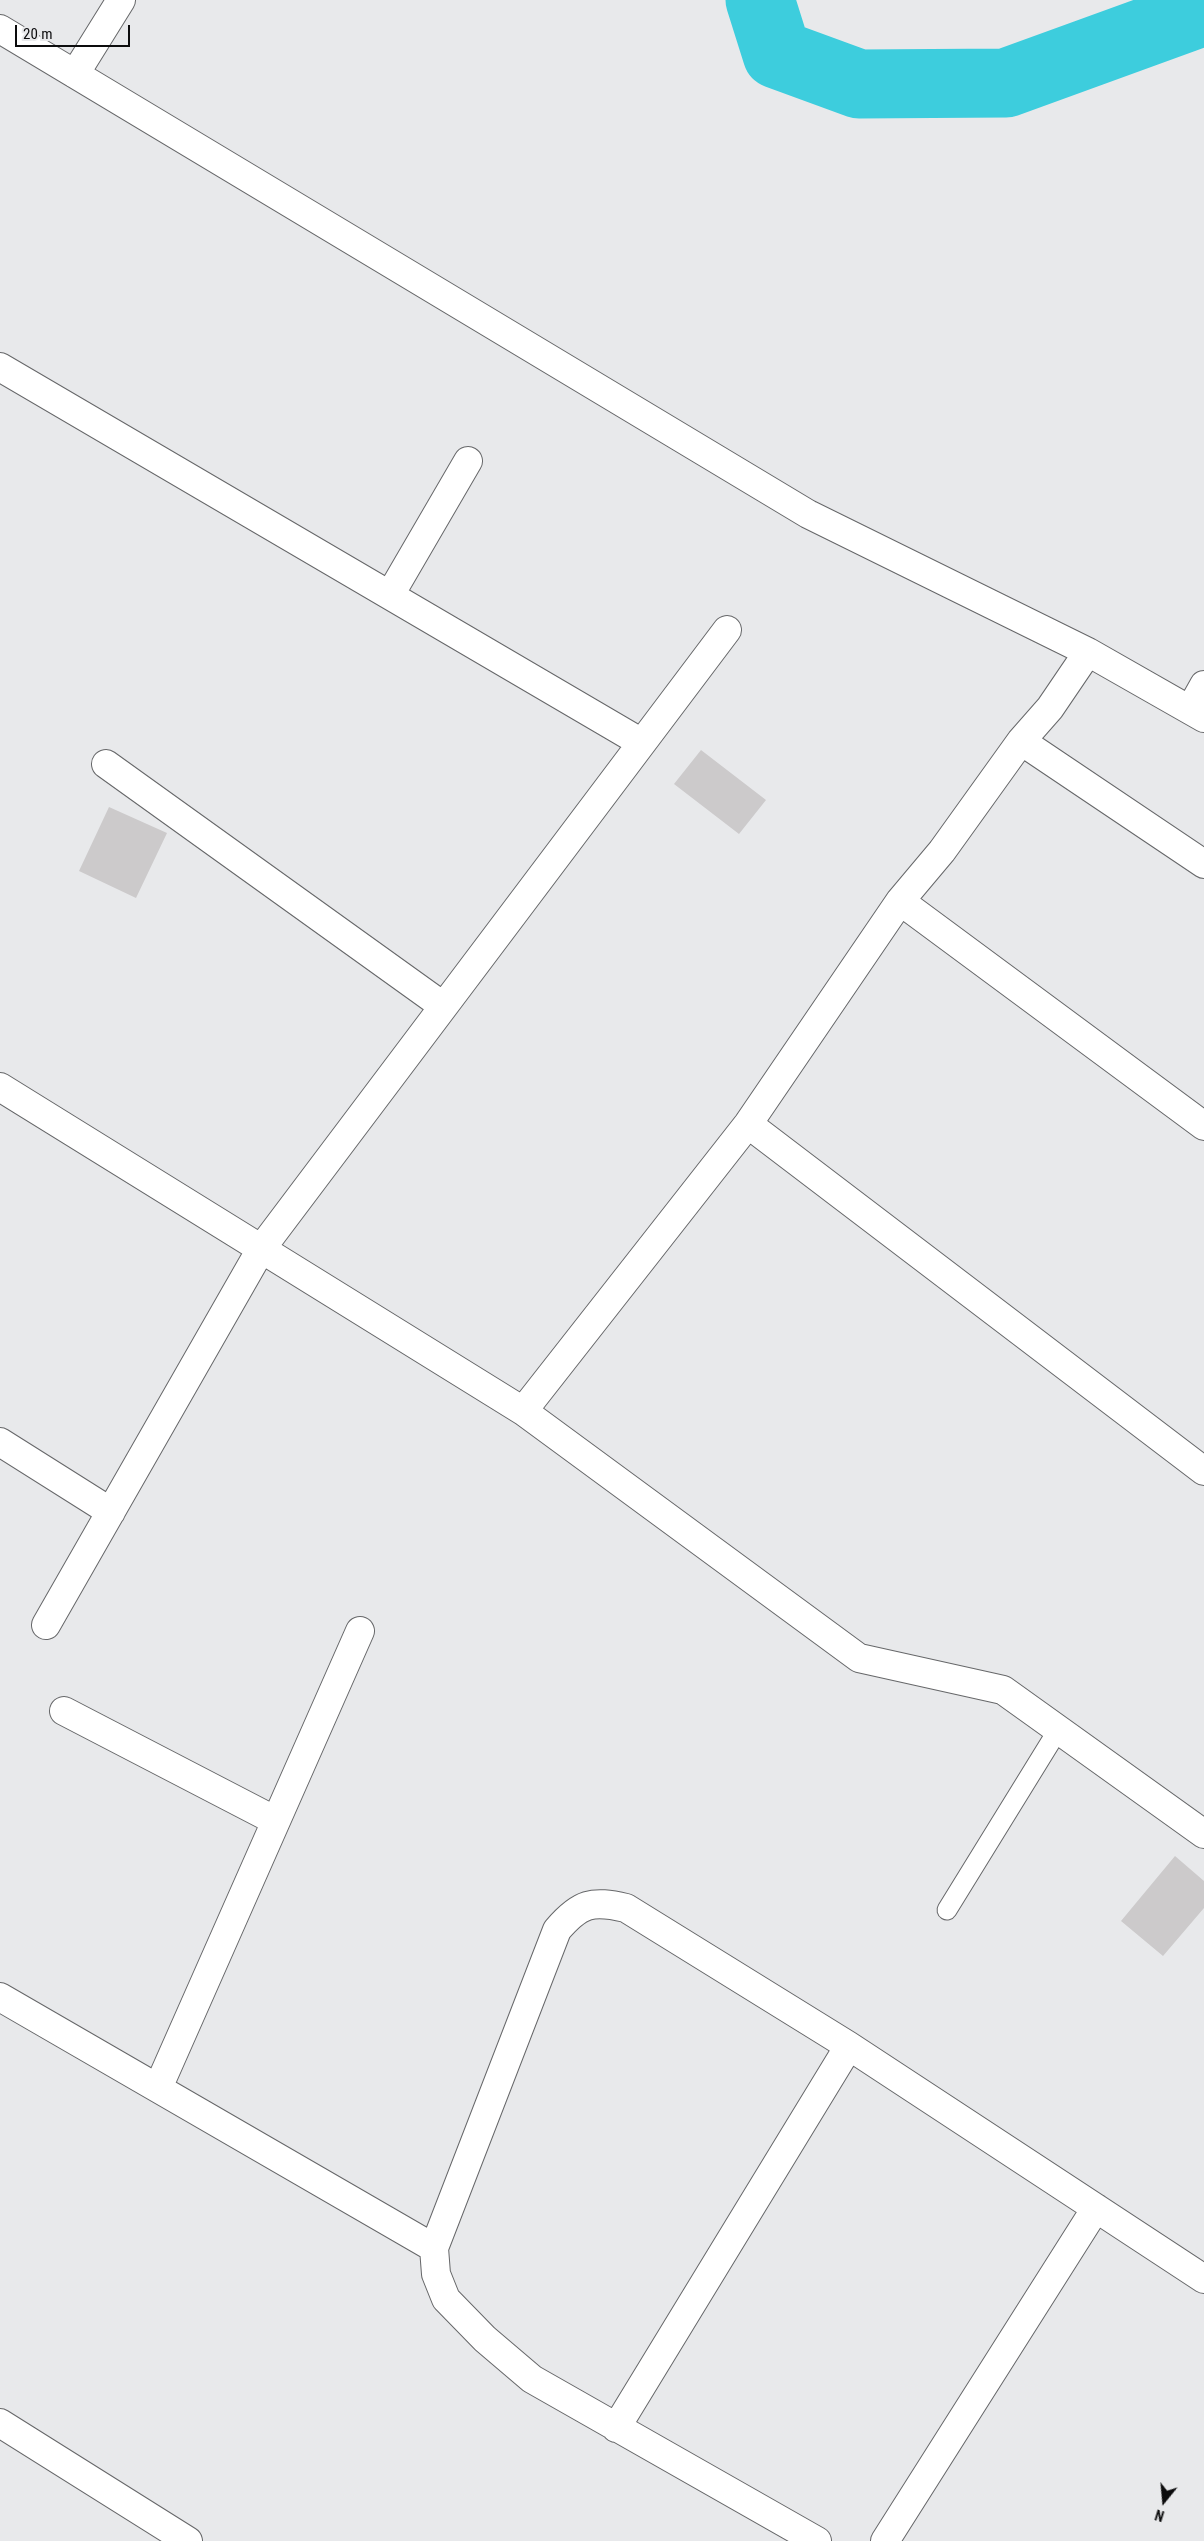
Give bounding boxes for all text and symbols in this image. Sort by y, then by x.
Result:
scale bar [18,15,132,47]
text: 20 m [23,25,53,43]
north arrow [1139,2476,1189,2526]
text: N [1153,2506,1166,2524]

